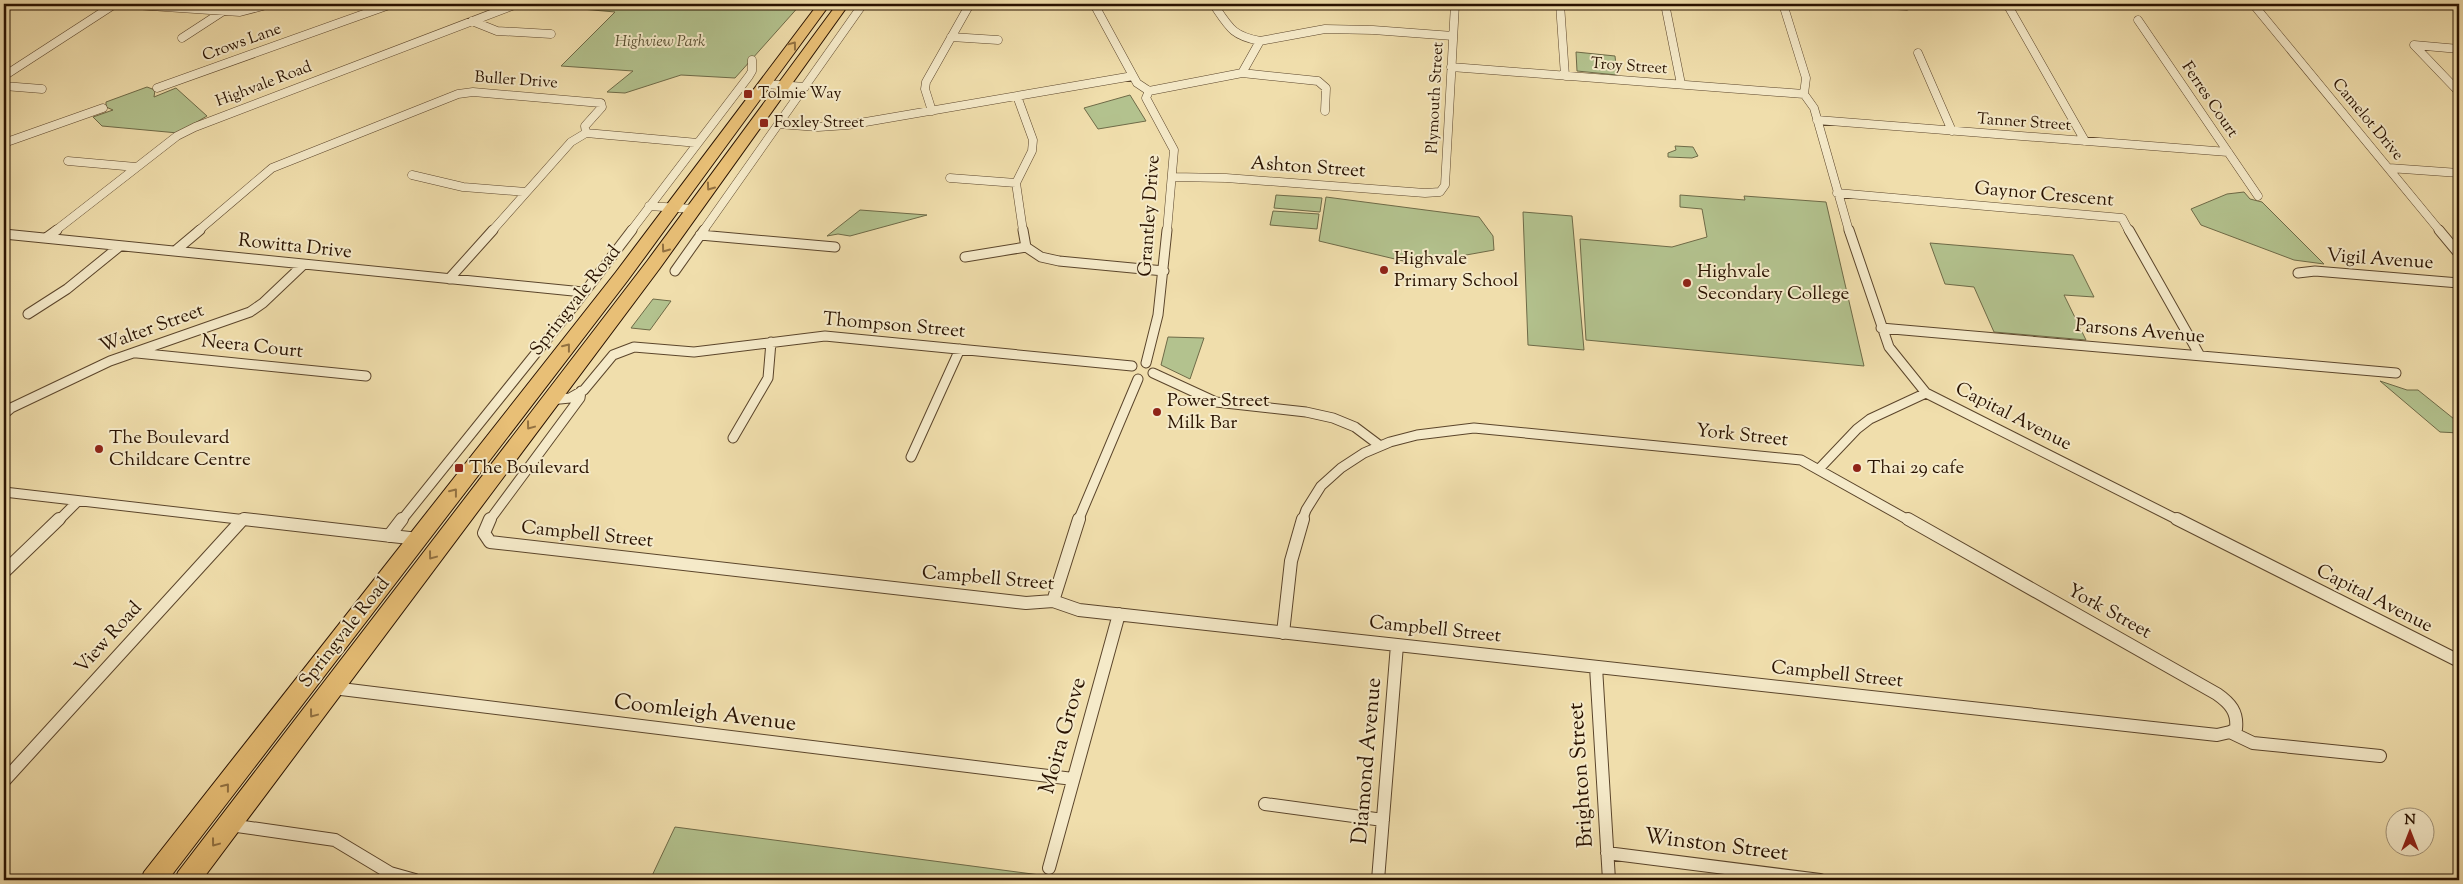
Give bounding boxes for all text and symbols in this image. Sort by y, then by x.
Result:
street label: Crows Lane [199,18,285,68]
park label: Highview Park [615,31,705,54]
street label: Plymouth Street [1422,41,1450,154]
one-way arrow [788,42,796,51]
street label: Troy Street [1590,53,1669,81]
street label: Highvale Road [213,56,315,114]
street label: Ferres Court [2175,57,2243,143]
street label: Buller Drive [474,67,558,95]
street label: Camelot Drive [2326,74,2408,166]
place label: Tolmie Way [758,83,842,106]
marker: Tolmie Way [742,88,754,100]
street label: Tanner Street [1976,108,2072,138]
place label: Foxley Street [774,112,865,135]
marker: Foxley Street [758,117,770,129]
street label: Ashton Street [1250,151,1367,186]
street label: Grantley Drive [1132,154,1168,278]
street label: Gaynor Crescent [1973,175,2115,215]
one-way arrow [708,181,716,190]
street label: Rowitta Drive [237,228,353,266]
street label: Springvale Road [524,240,628,362]
one-way arrow [662,243,671,252]
street label: Vigil Avenue [2326,243,2434,277]
place label: Highvale Primary School [1394,246,1519,295]
place label: Highvale Secondary College [1697,259,1850,308]
marker: Highvale Primary School [1378,264,1390,276]
marker: Highvale Secondary College [1681,277,1693,289]
street label: Walter Street [96,297,209,360]
street label: Thompson Street [822,306,967,346]
street label: Parsons Avenue [2074,313,2206,351]
street label: Neera Court [200,328,305,366]
one-way arrow [561,343,570,353]
street label: Capital Avenue [1950,376,2076,458]
place label: Power Street Milk Bar [1167,388,1270,437]
marker: Power Street Milk Bar [1151,406,1163,418]
street label: York Street [1695,418,1790,454]
one-way arrow [527,420,536,430]
place label: The Boulevard Childcare Centre [109,425,251,474]
marker: The Boulevard Childcare Centre [93,443,105,455]
place label: The Boulevard [469,455,590,482]
place label: Thai 29 cafe [1867,455,1964,482]
marker: The Boulevard [453,462,465,474]
marker: Thai 29 cafe [1851,462,1863,474]
one-way arrow [448,488,457,498]
street label: Campbell Street [520,515,655,555]
one-way arrow [430,550,438,559]
street label: Capital Avenue [2311,558,2437,640]
street label: Campbell Street [921,560,1056,598]
street label: Springvale Road [293,572,397,694]
street label: York Street [2062,578,2156,646]
street label: View Road [69,596,149,680]
street label: Campbell Street [1368,610,1503,650]
street label: Campbell Street [1770,655,1905,695]
street label: Moira Grove [1032,674,1096,798]
street label: Diamond Avenue [1345,676,1391,846]
street label: Coomleigh Avenue [612,687,798,741]
street label: Brighton Street [1561,701,1603,849]
one-way arrow [311,708,319,717]
one-way arrow [220,783,229,792]
north arrow [2386,806,2436,856]
text: N [2404,811,2416,831]
street label: Winston Street [1642,821,1790,871]
one-way arrow [212,837,221,847]

